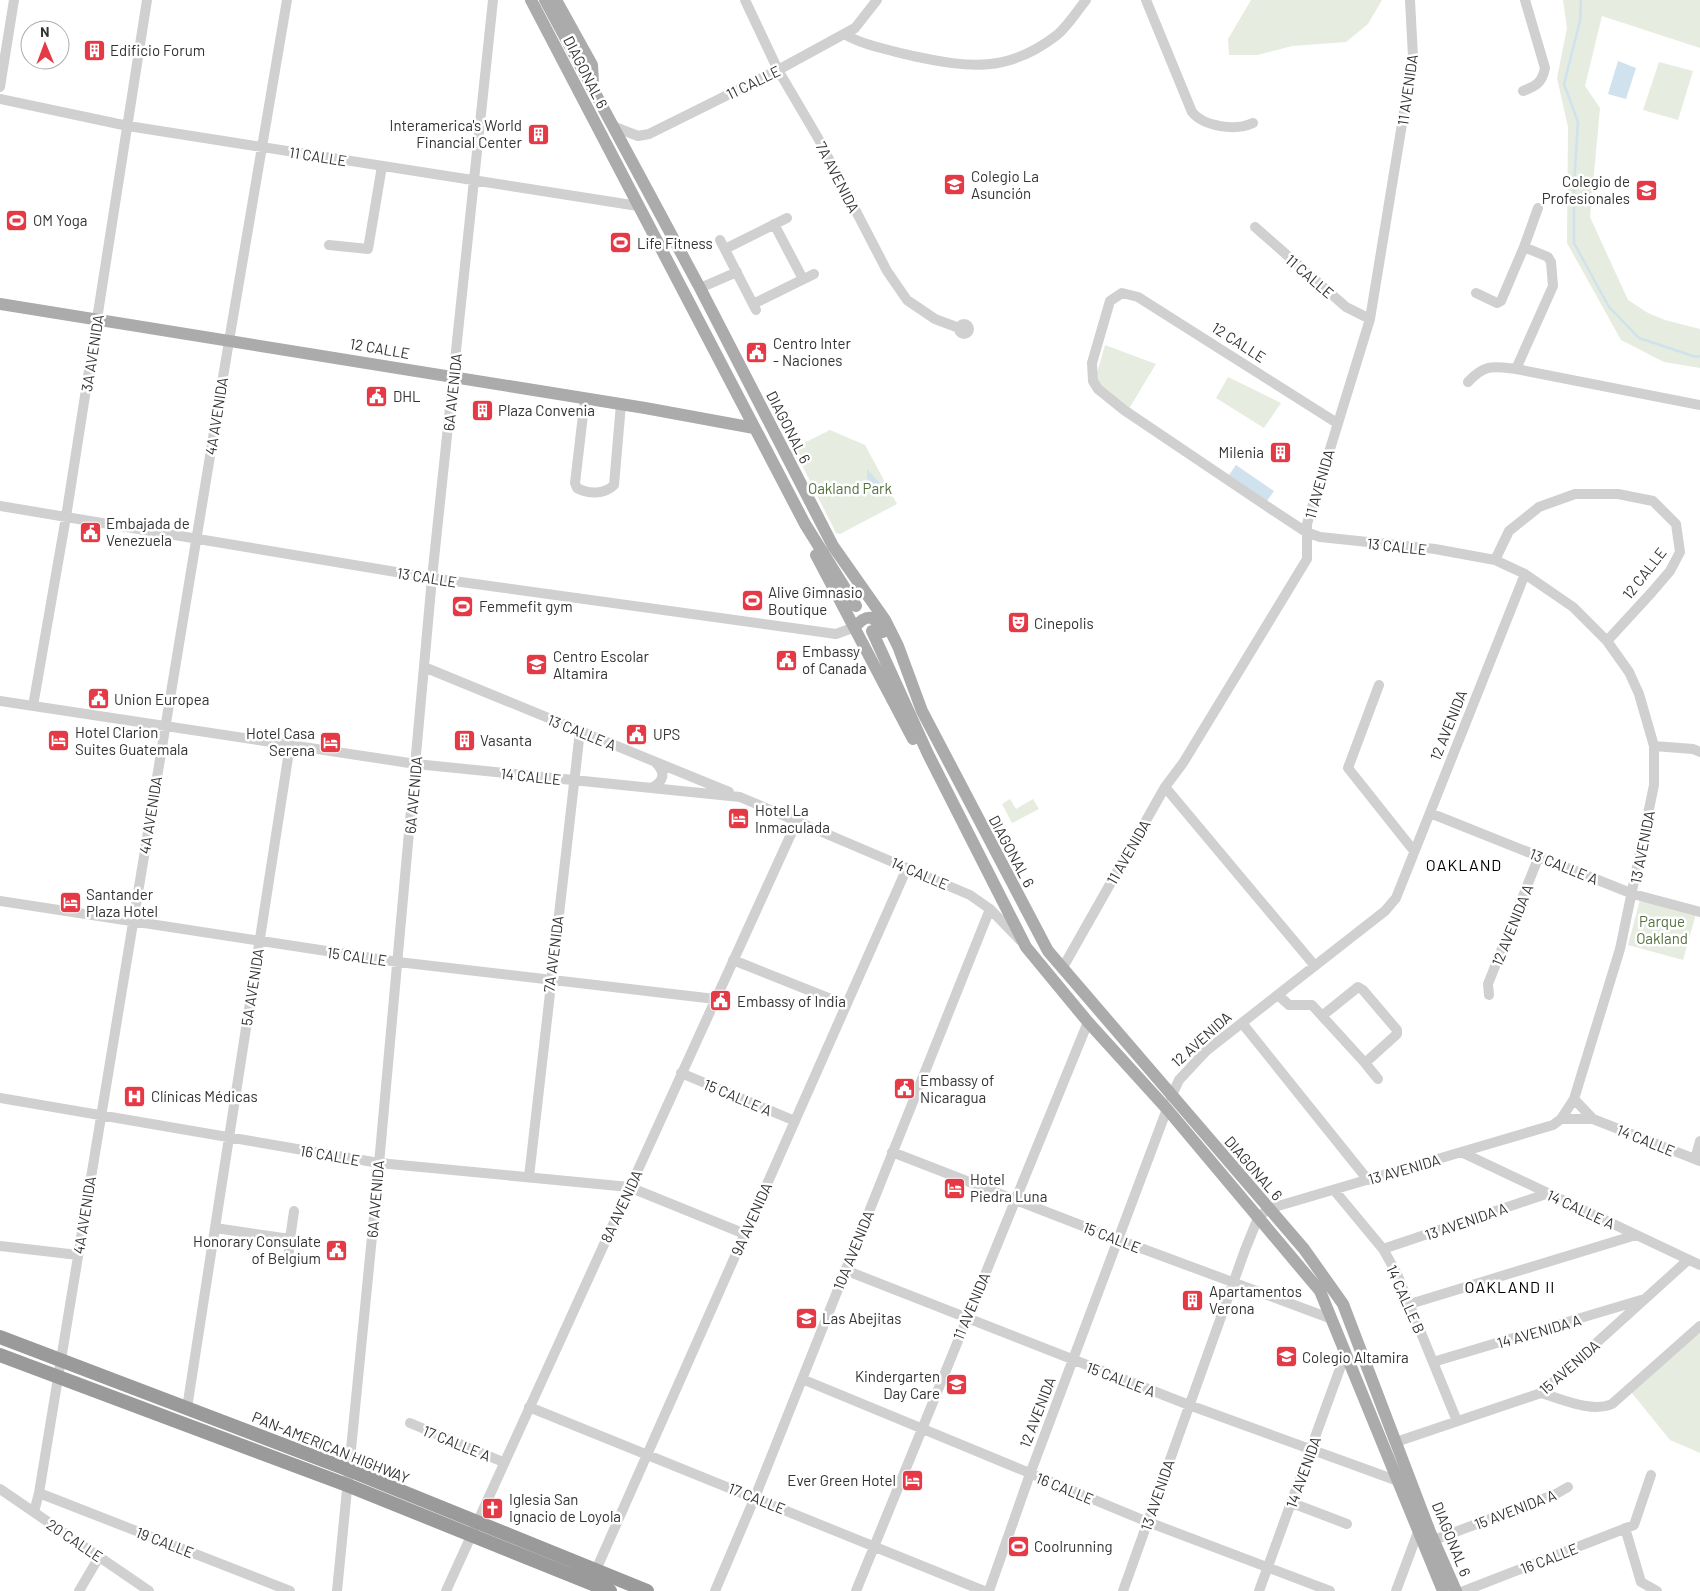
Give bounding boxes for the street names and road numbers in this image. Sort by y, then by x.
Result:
street label: DIAGONAL 6 [560,33,612,111]
street label: 11 AVENIDA [1393,53,1421,127]
street label: 11 CALLE [723,61,783,103]
street label: 7A AVENIDA [812,138,864,216]
street label: 11 CALLE [288,143,348,169]
street label: 11 CALLE [1282,250,1338,302]
street label: 3A AVENIDA [77,313,107,393]
street label: 12 CALLE [1209,318,1269,366]
street label: 12 CALLE [349,334,411,362]
street label: 6A AVENIDA [439,352,465,432]
street label: 4A AVENIDA [201,376,231,456]
street label: DIAGONAL 6 [763,388,815,466]
street label: 11 AVENIDA [1300,447,1338,521]
street label: 13 CALLE [1366,534,1428,558]
street label: 12 CALLE [1618,544,1670,602]
street label: 13 CALLE [396,563,458,591]
street label: 12 AVENIDA [1426,687,1470,763]
street label: 13 CALLE A [545,710,619,754]
street label: 6A AVENIDA [401,755,425,835]
street label: 14 CALLE [500,764,562,788]
street label: 4A AVENIDA [135,775,165,855]
street label: 13 AVENIDA [1626,809,1658,885]
street label: DIAGONAL 6 [985,812,1039,890]
street label: 11 AVENIDA [1102,816,1154,888]
street label: 13 CALLE A [1527,844,1601,888]
street label: 14 CALLE [888,853,952,893]
street label: 12 AVENIDA A [1487,882,1537,968]
street label: 7A AVENIDA [539,915,567,993]
street label: 15 CALLE [326,943,388,969]
street label: 5A AVENIDA [237,947,267,1027]
street label: 12 AVENIDA [1167,1007,1235,1071]
street label: 15 CALLE A [701,1075,775,1119]
street label: 14 CALLE [1614,1120,1678,1160]
street label: DIAGONAL 6 [1221,1132,1287,1204]
street label: 16 CALLE [299,1141,361,1169]
street label: 13 AVENIDA [1366,1150,1442,1188]
street label: 6A AVENIDA [363,1159,387,1239]
street label: 8A AVENIDA [596,1167,646,1245]
street label: 4A AVENIDA [69,1175,99,1255]
street label: 9A AVENIDA [727,1180,775,1258]
street label: 14 CALLE A [1544,1185,1618,1233]
street label: 13 AVENIDA A [1422,1198,1510,1244]
street label: 10A AVENIDA [829,1208,877,1292]
street label: 15 CALLE [1081,1218,1143,1256]
street label: 14 CALLE B [1383,1262,1429,1336]
street label: 11 AVENIDA [949,1269,993,1343]
street label: 14 AVENIDA A [1495,1310,1583,1352]
street label: 15 AVENIDA [1535,1336,1603,1398]
street label: 15 CALLE A [1084,1358,1158,1400]
street label: 12 AVENIDA [1015,1374,1059,1450]
street label: PAN-AMERICAN HIGHWAY [250,1407,412,1487]
street label: 17 CALLE A [420,1421,494,1465]
street label: 14 AVENIDA [1282,1434,1324,1510]
street label: 13 AVENIDA [1136,1457,1178,1533]
street label: 16 CALLE [1034,1468,1096,1508]
street label: 17 CALLE [726,1478,788,1518]
street label: 15 AVENIDA A [1472,1485,1558,1533]
street label: DIAGONAL 6 [1429,1499,1475,1579]
street label: 20 CALLE [44,1515,106,1565]
street label: 19 CALLE [134,1523,196,1561]
street label: 16 CALLE [1518,1539,1580,1577]

